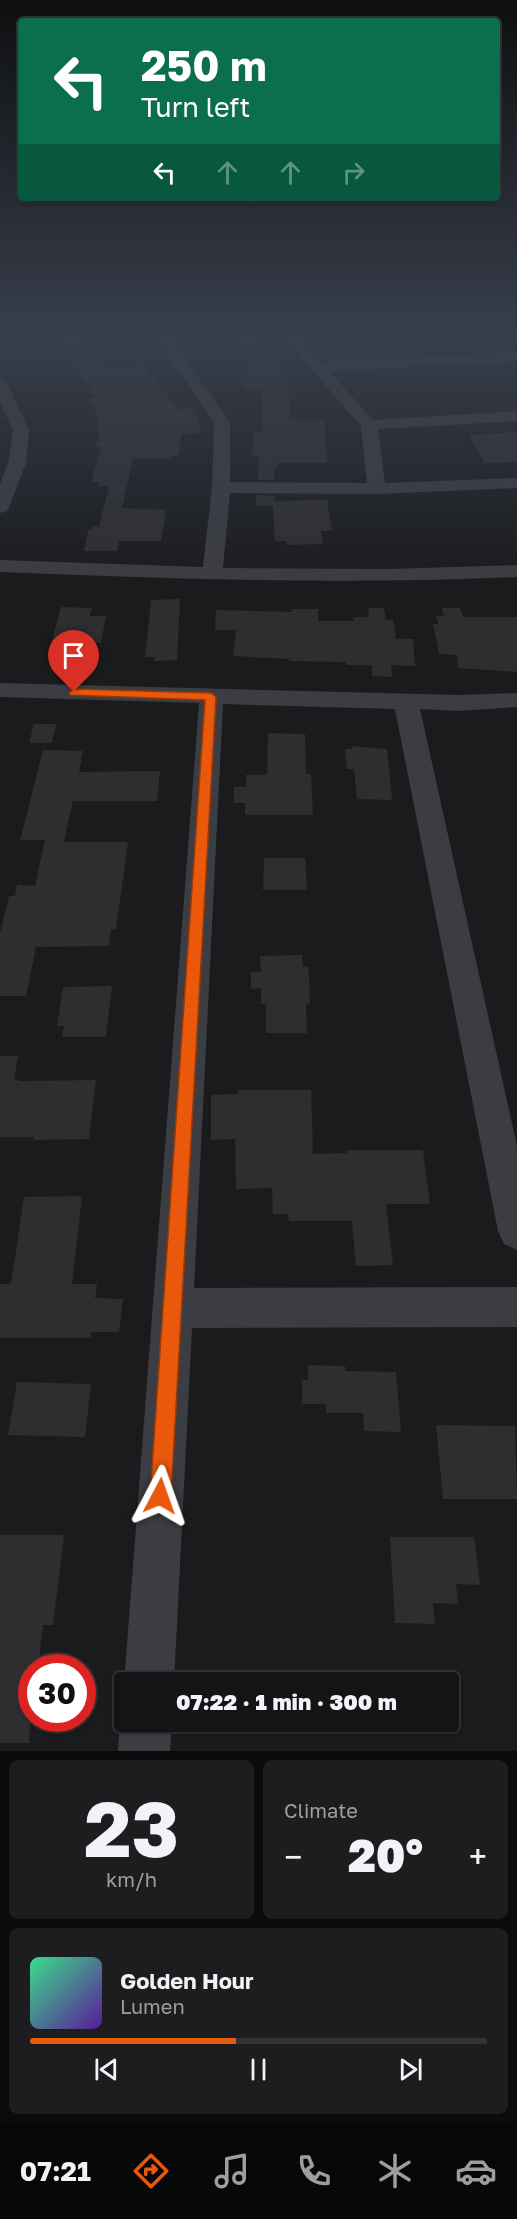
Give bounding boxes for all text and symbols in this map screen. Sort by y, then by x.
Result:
text: 250 m [141,40,267,90]
icon: left [42,42,120,120]
text: Turn left [141,91,250,123]
icon: left [148,156,181,189]
icon: ahead [211,156,244,189]
icon: ahead [274,156,307,189]
icon: right [337,156,370,189]
pin [48,630,99,692]
icon: arrive [57,639,90,672]
position arrow [128,1464,192,1528]
speed limit sign: 30 [18,1654,96,1732]
text: 07:22 · 1 min · 300 m [176,1688,397,1715]
text: 23 [84,1781,179,1874]
text: Climate [284,1798,358,1822]
text: 20° [348,1828,423,1882]
text: − [284,1837,302,1876]
text: + [469,1837,487,1876]
text: km/h [106,1867,157,1891]
text: Golden Hour [120,1967,254,1994]
text: Lumen [120,1994,185,2018]
icon: previous [90,2053,123,2086]
icon: pause [242,2053,275,2086]
icon: next [394,2053,427,2086]
icon: directions [130,2150,172,2192]
icon: music [211,2150,253,2192]
icon: phone [293,2150,335,2192]
icon: climate [374,2150,416,2192]
icon: car [455,2150,497,2192]
text: 07:21 [20,2155,91,2187]

